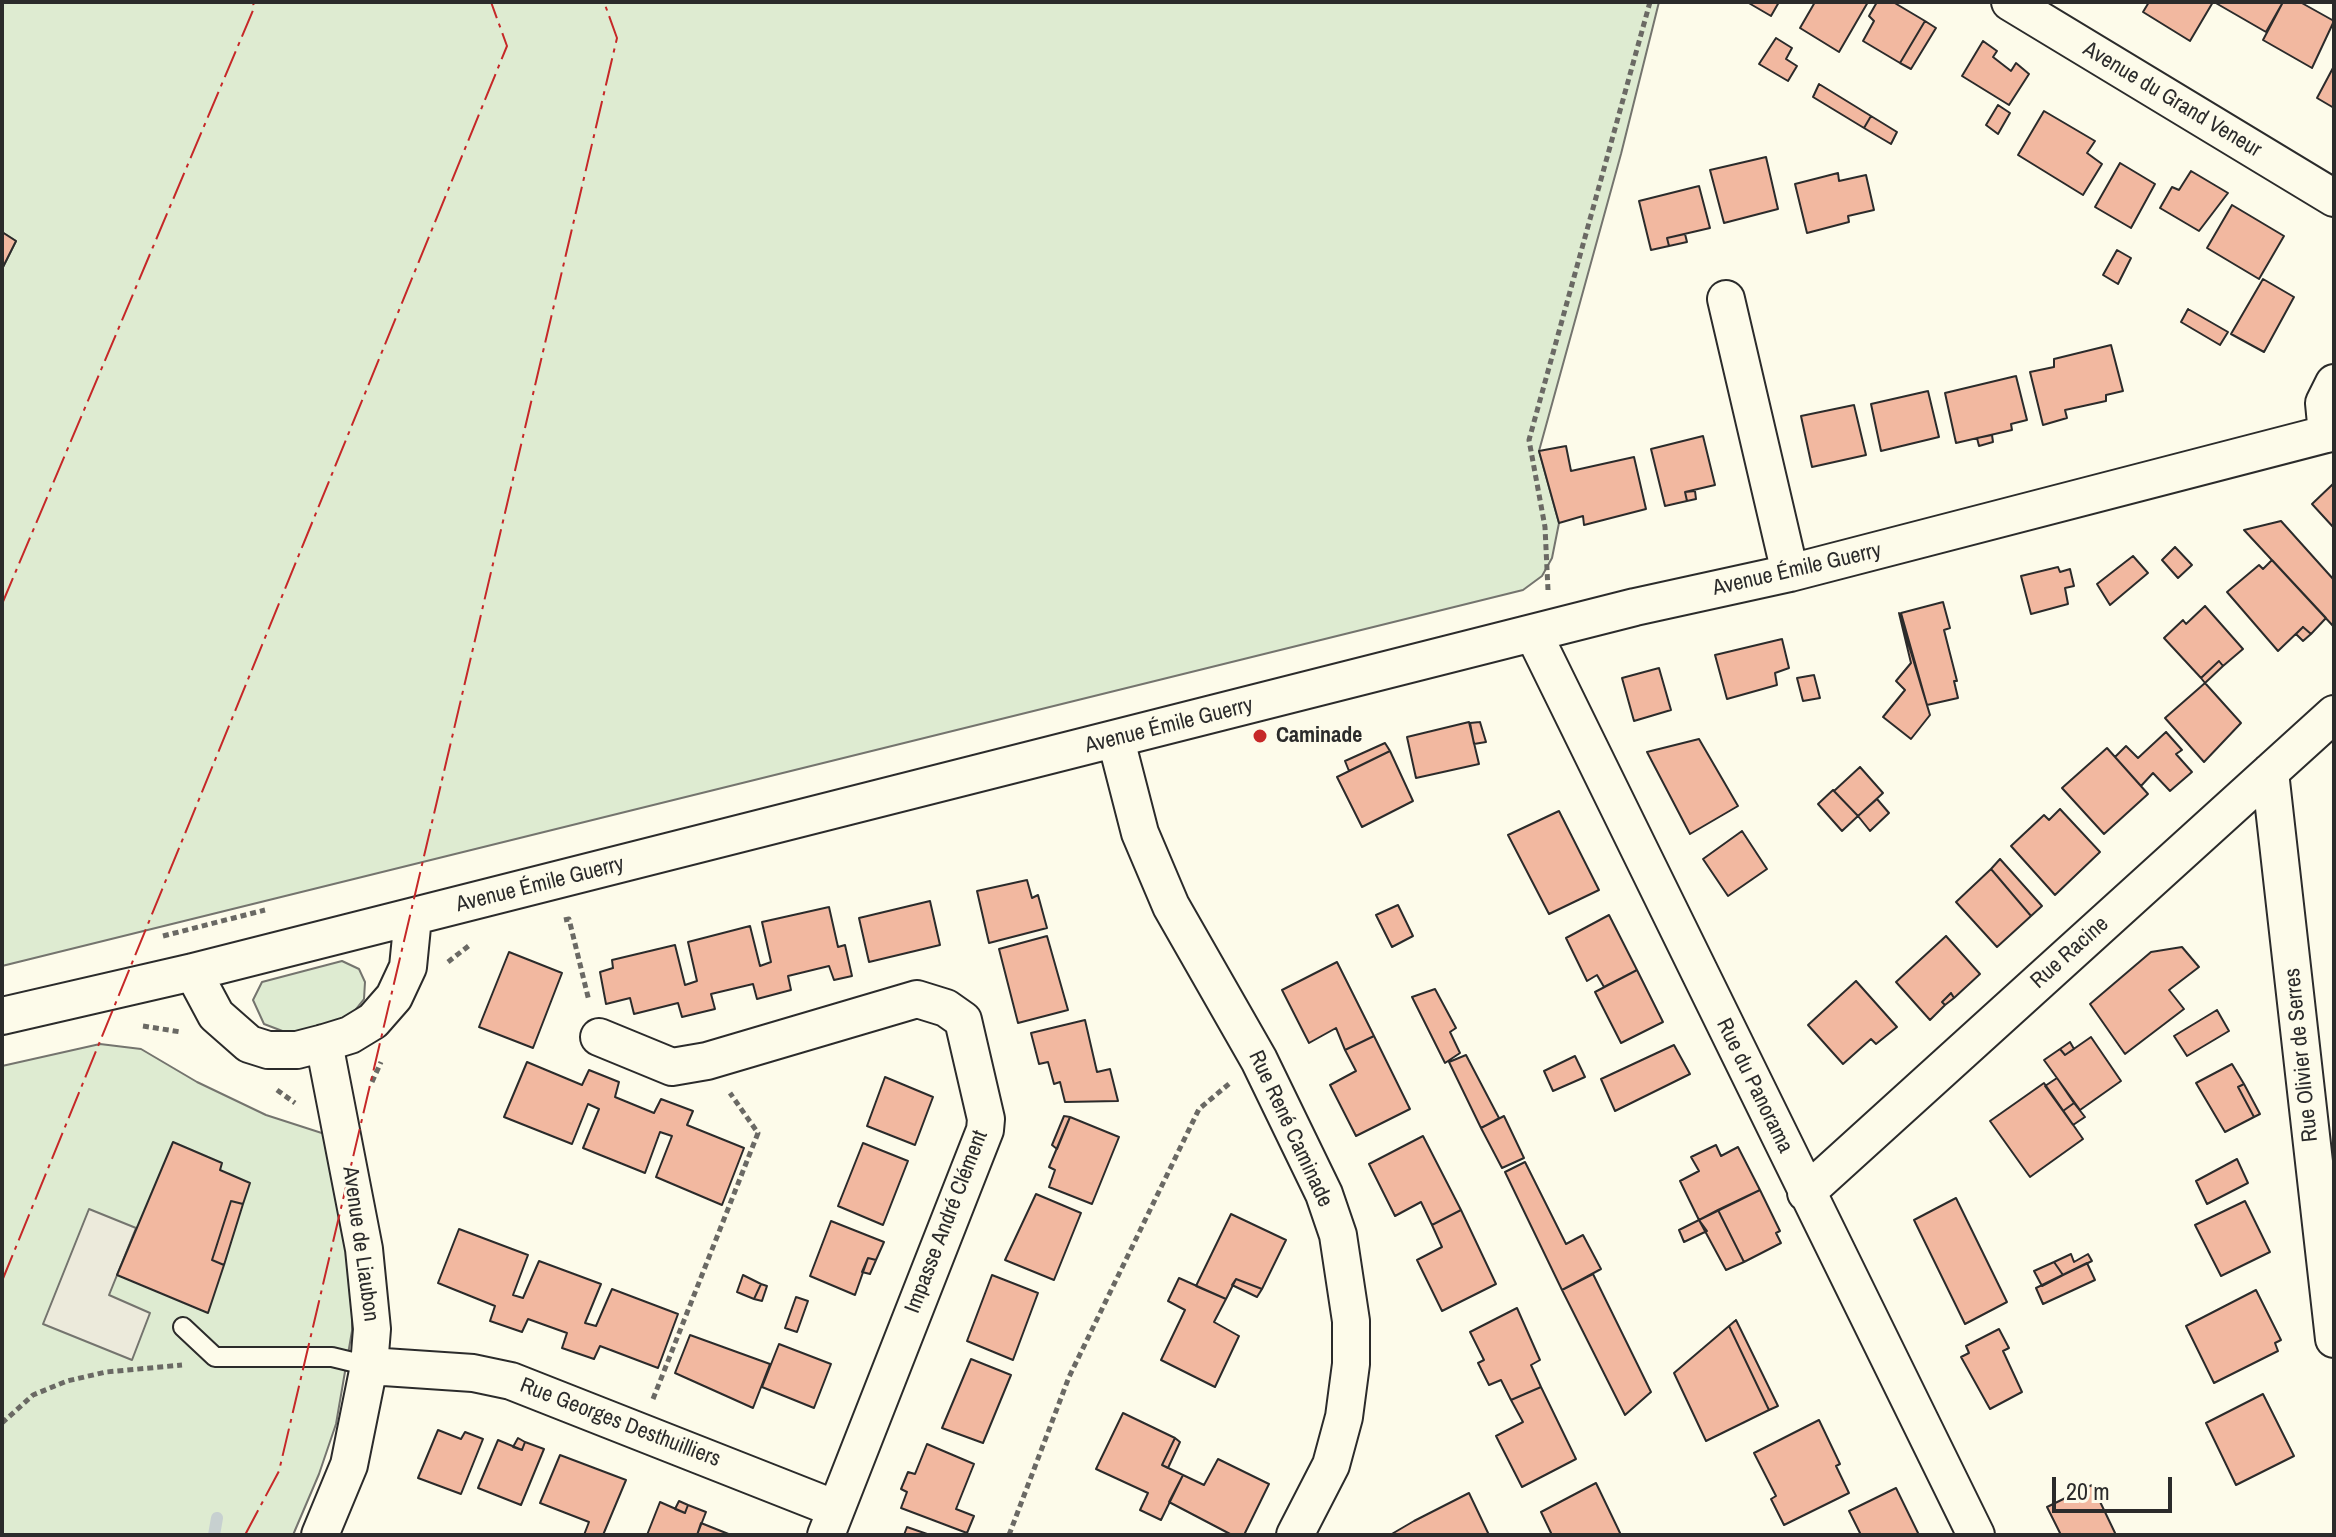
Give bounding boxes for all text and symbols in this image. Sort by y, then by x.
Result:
street label: Avenue du Grand Veneur [2078,36,2266,164]
street label: Avenue Émile Guerry [1710,538,1884,602]
street label: Avenue Émile Guerry [1082,692,1256,760]
place label: Caminade [1276,723,1362,749]
marker: Caminade [1251,727,1269,745]
street label: Avenue Émile Guerry [453,851,627,919]
street label: Rue Racine [2026,911,2114,995]
street label: Rue Olivier de Serres [2280,967,2324,1143]
street label: Rue du Panorama [1710,1014,1798,1158]
street label: Rue René Caminade [1242,1047,1338,1211]
street label: Impasse André Clément [900,1127,994,1317]
street label: Avenue de Liaubon [336,1165,384,1323]
street label: Rue Georges Desthuilliers [516,1373,724,1473]
scale bar [2056,1461,2176,1511]
text: 20 m [2066,1475,2110,1507]

